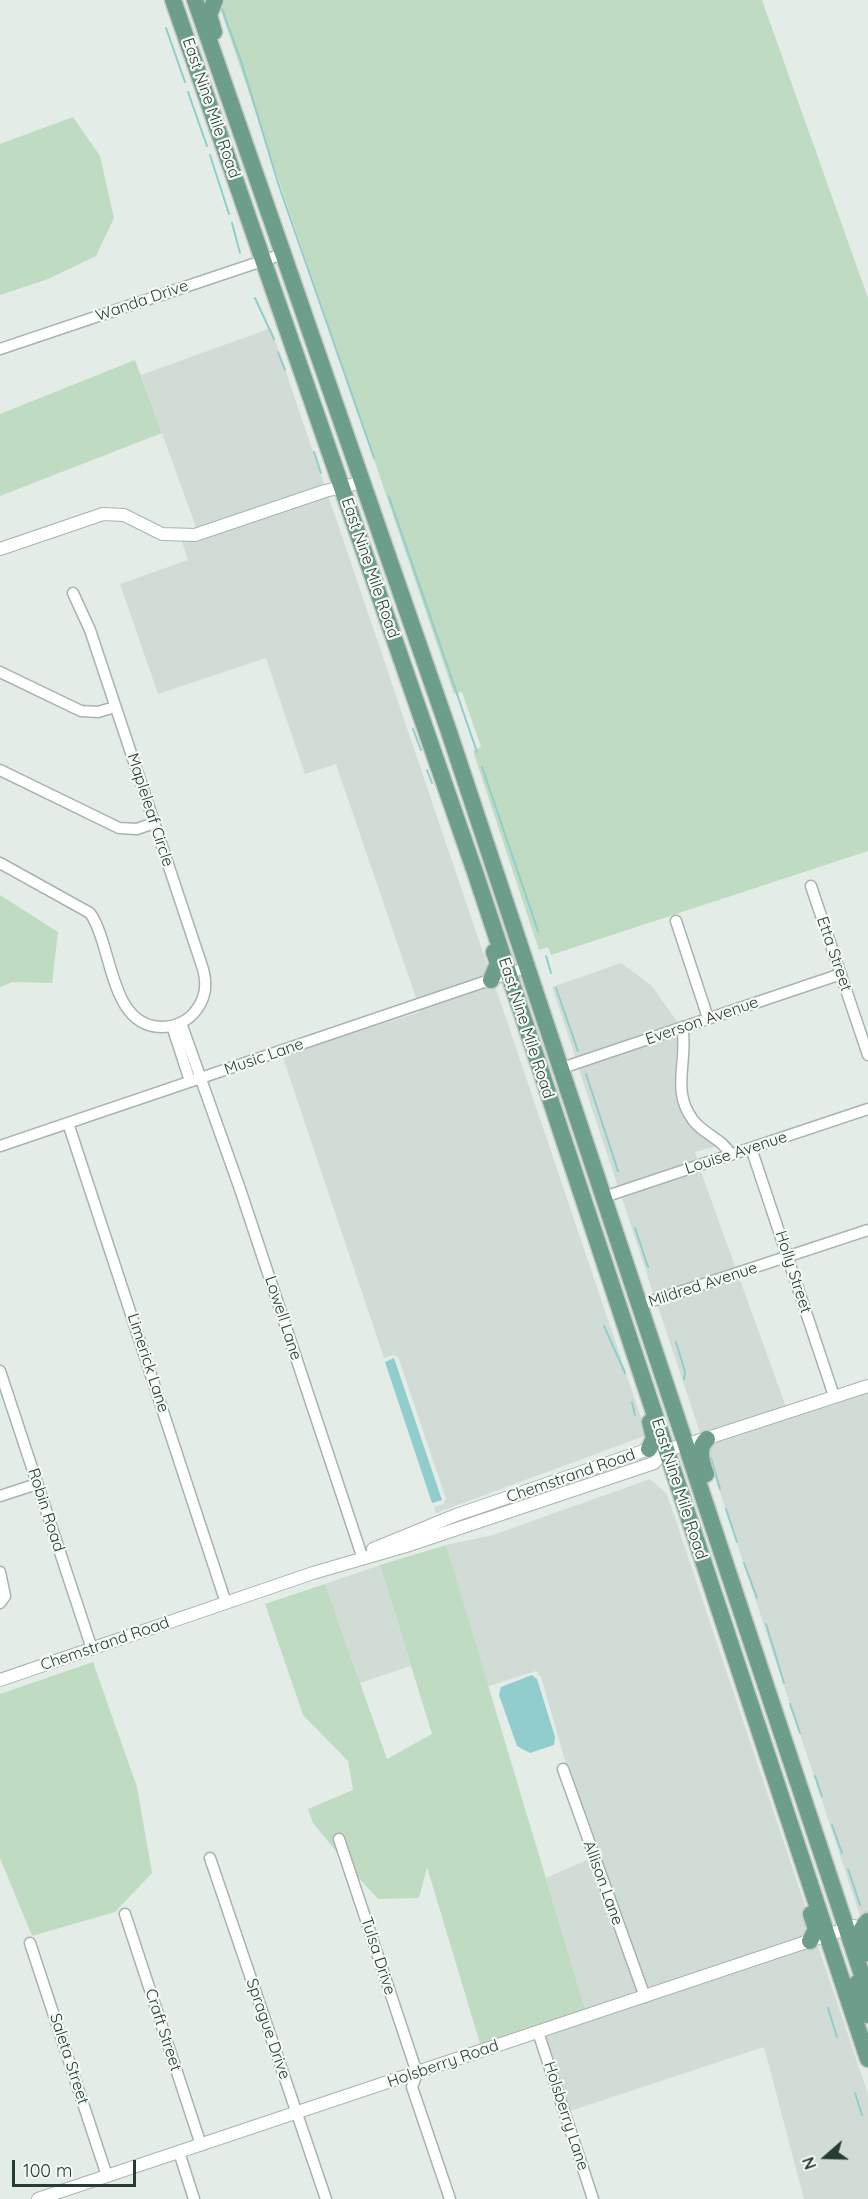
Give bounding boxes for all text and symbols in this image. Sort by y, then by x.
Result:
street label: East Nine Mile Road [178,35,244,181]
street label: Wanda Drive [93,276,191,326]
street label: East Nine Mile Road [337,495,403,641]
street label: Mapleleaf Circle [123,751,177,869]
street label: Etta Street [812,914,856,994]
street label: East Nine Mile Road [494,955,558,1101]
street label: Everson Avenue [643,993,761,1049]
street label: Music Lane [222,1035,306,1079]
street label: Louise Avenue [682,1127,790,1179]
street label: Holly Street [771,1228,815,1316]
street label: Mildred Avenue [646,1258,760,1312]
street label: Lowell Lane [260,1273,306,1363]
street label: Limerick Lane [123,1311,173,1415]
street label: East Nine Mile Road [647,1416,711,1562]
street label: Chemstrand Road [504,1445,638,1507]
street label: Robin Road [23,1466,69,1554]
street label: Chemstrand Road [38,1613,172,1675]
street label: Allison Lane [579,1838,627,1928]
street label: Tulsa Drive [356,1915,400,1997]
street label: Sprague Drive [242,1976,294,2082]
street label: Craft Street [141,1986,185,2074]
street label: Saleta Street [45,2011,93,2107]
street label: Holsberry Road [385,2036,501,2092]
street label: Holsberry Lane [539,2059,593,2173]
north arrow [796,2127,856,2187]
scale bar [15,2148,140,2186]
text: N [798,2154,820,2172]
text: 100 m [23,2159,72,2182]

